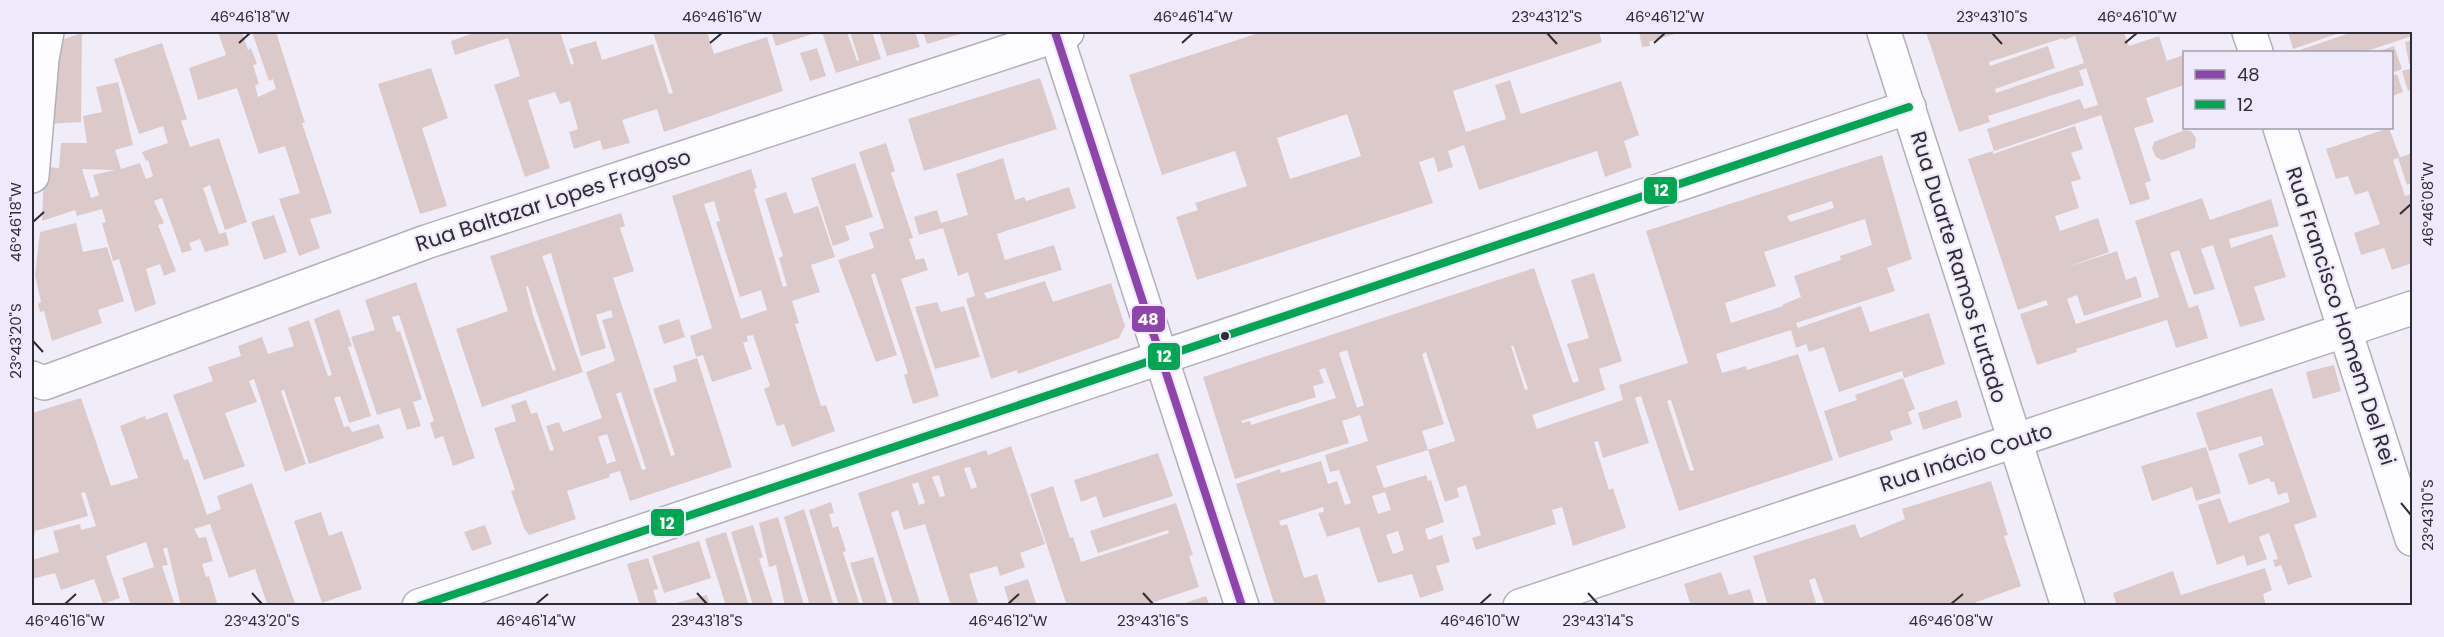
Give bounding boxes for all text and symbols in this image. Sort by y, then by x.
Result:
text: 46°46'18"W [210,6,290,27]
text: 46°46'16"W [682,6,762,27]
text: 46°46'14"W [1153,6,1233,27]
text: 23°43'12"S [1512,6,1582,27]
text: 46°46'12"W [1626,6,1705,27]
text: 23°43'10"S [1956,6,2028,27]
text: 46°46'10"W [2097,6,2177,27]
legend [2183,51,2393,129]
text: 48 [2237,62,2260,87]
text: 12 [2237,92,2253,117]
street label: Rua Duarte Ramos Furtado [1904,128,2014,406]
street label: Rua Baltazar Lopes Fragoso [411,142,695,258]
text: 46°46'08"W [2417,161,2438,246]
street label: Rua Francisco Homem Del Rei [2279,163,2403,469]
line badge: 12 [1643,176,1678,205]
text: 12 [1653,179,1669,202]
text: 46°46'18"W [5,182,26,262]
text: 23°43'20"S [5,303,26,379]
line badge: 48 [1131,305,1166,333]
text: 48 [1137,308,1159,331]
unlabelled marker [1219,330,1231,342]
line badge: 12 [1147,342,1181,371]
text: 12 [1156,345,1172,368]
street label: Rua Inácio Couto [1876,415,2056,499]
text: 23°43'10"S [2417,479,2438,551]
line badge: 12 [650,508,685,537]
text: 12 [659,512,675,535]
text: 46°46'16"W [25,610,105,631]
text: 23°43'20"S [224,610,300,631]
text: 46°46'14"W [496,610,576,631]
text: 23°43'18"S [671,610,743,631]
text: 46°46'12"W [969,610,1048,631]
text: 23°43'16"S [1117,610,1189,631]
text: 46°46'10"W [1440,610,1520,631]
text: 23°43'14"S [1562,610,1634,631]
text: 46°46'08"W [1909,610,1994,631]

